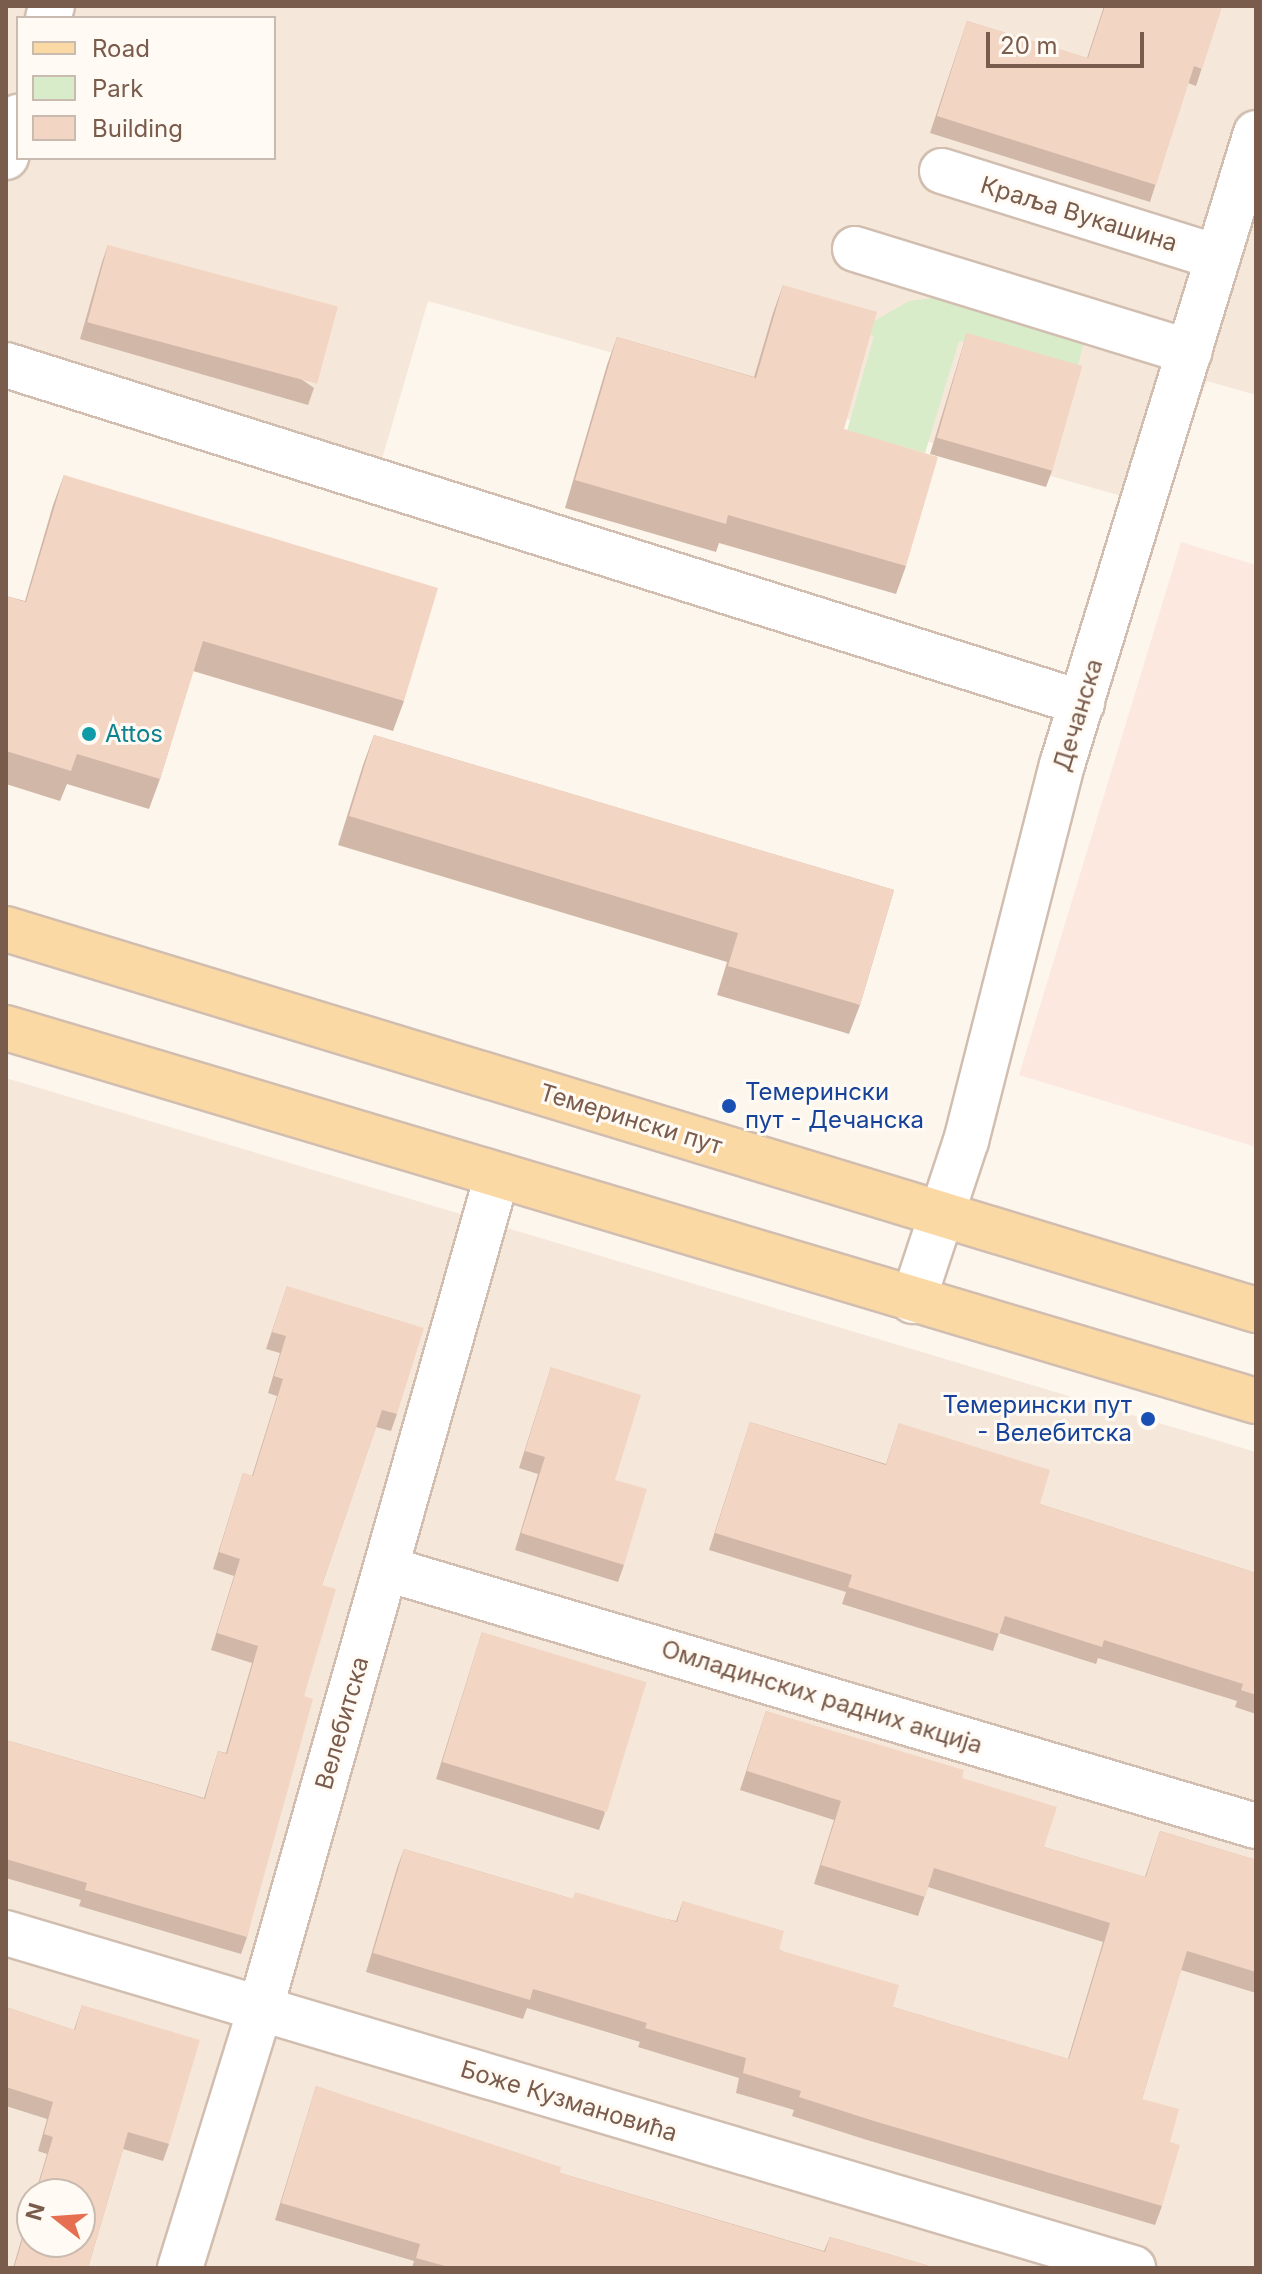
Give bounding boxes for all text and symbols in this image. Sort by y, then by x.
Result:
legend [16,16,276,160]
scale bar [990,16,1148,66]
text: 20 m [1000,31,1058,60]
text: Road [92,34,150,63]
text: Park [92,74,143,103]
text: Building [92,114,183,143]
street label: Краља Вукашина [977,170,1181,258]
street label: Дечанска [1047,656,1109,774]
place label: Attos [105,720,163,748]
marker: Attos [80,725,98,743]
street label: Темерински пут [536,1078,726,1160]
place label: Темерински пут - Дечанска [745,1078,924,1134]
marker: Темерински пут - Дечанска [720,1097,738,1115]
place label: Темерински пут - Велебитска [942,1391,1132,1447]
marker: Темерински пут - Велебитска [1139,1410,1157,1428]
street label: Омладинских радних акција [658,1634,986,1760]
street label: Велебитска [309,1653,375,1793]
street label: Боже Кузмановића [457,2054,681,2148]
north arrow [16,2178,96,2258]
text: N [20,2200,50,2223]

